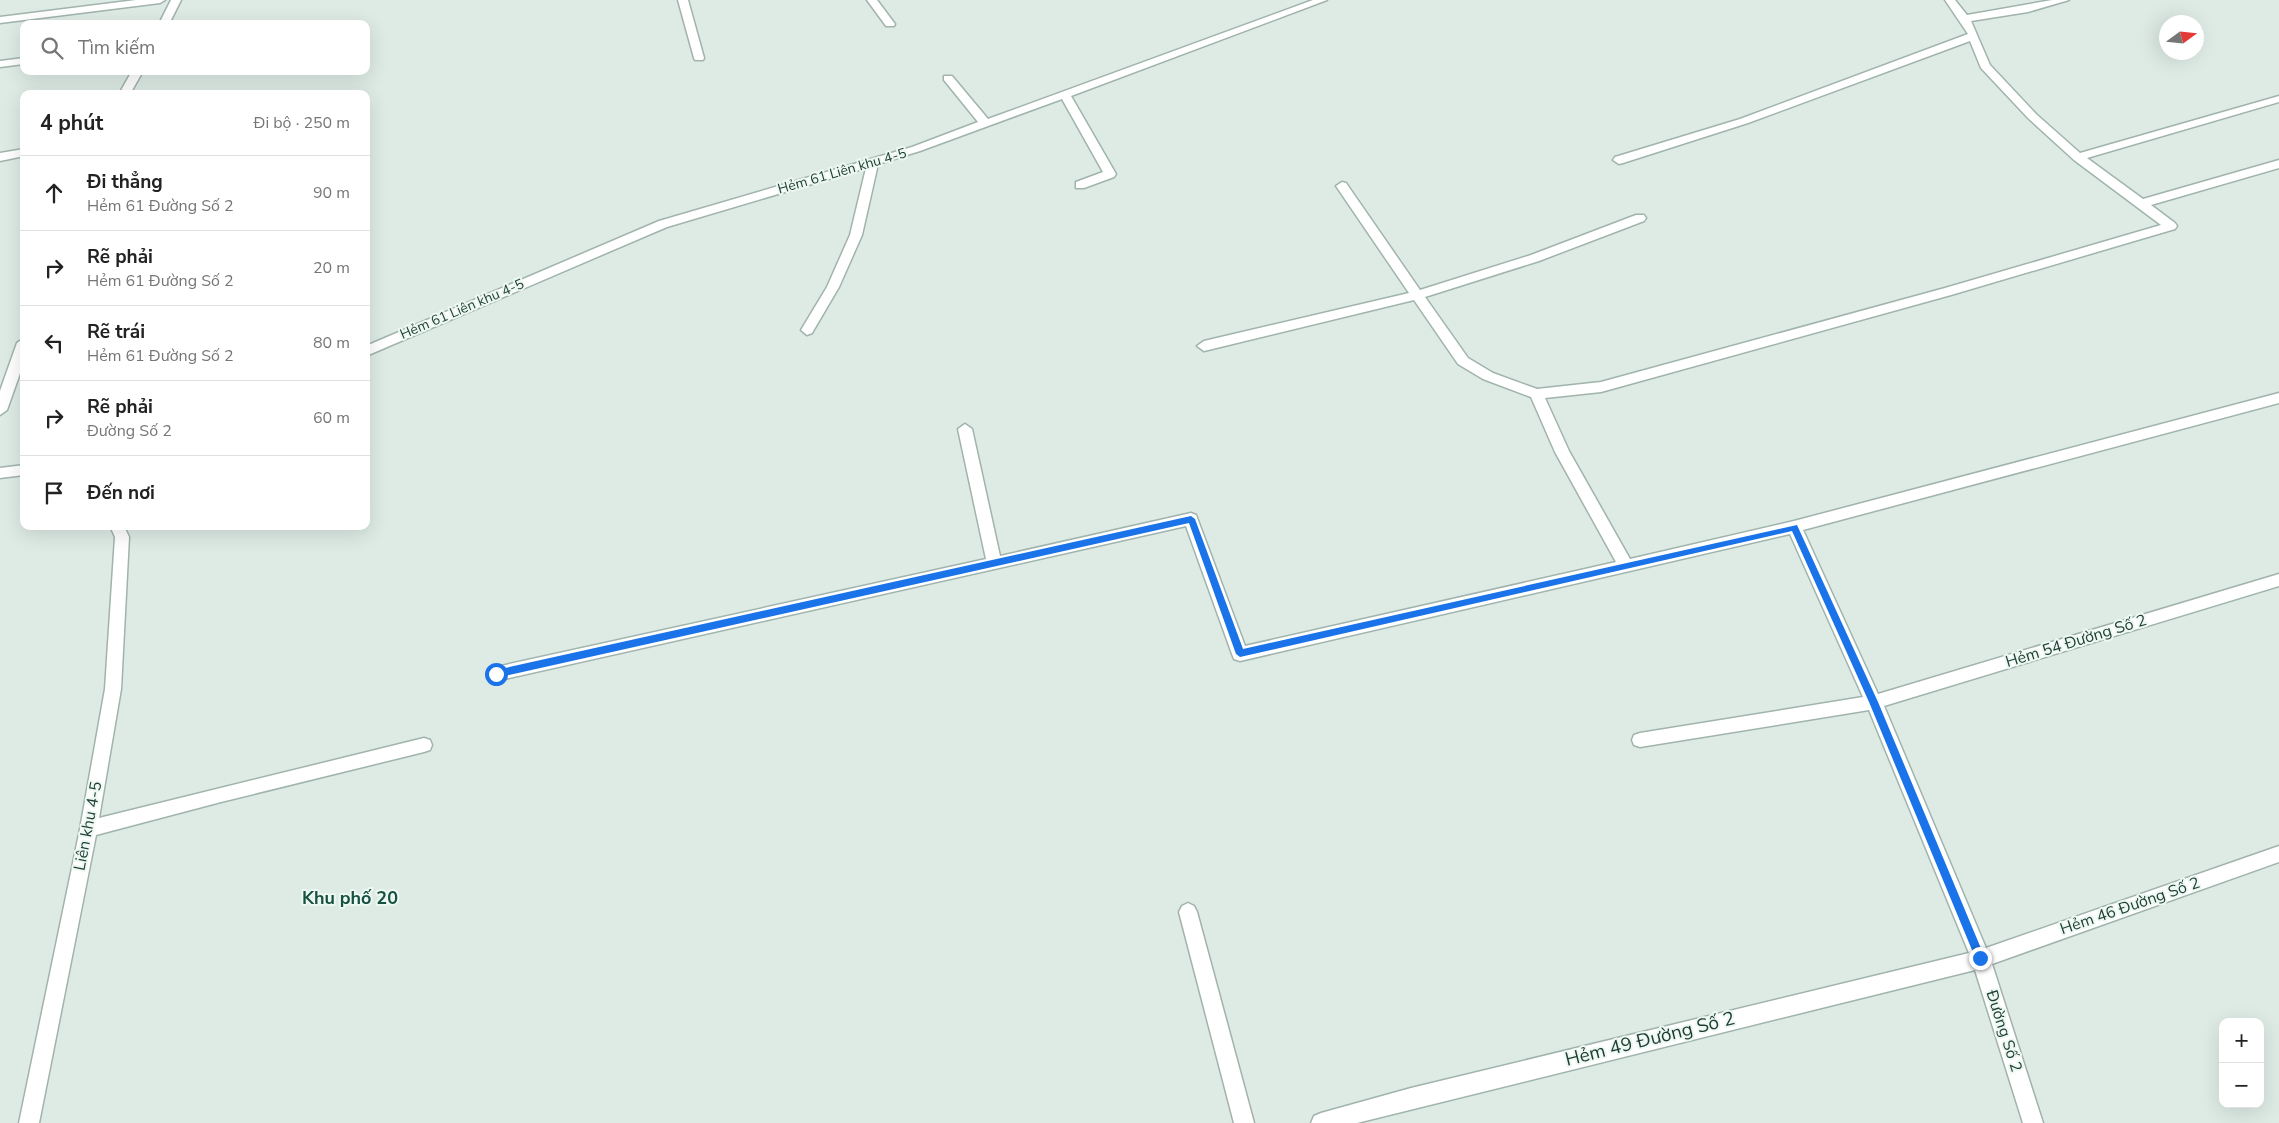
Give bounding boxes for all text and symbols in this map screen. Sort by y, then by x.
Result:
north arrow [2159,15,2204,60]
search box [20,20,370,75]
icon: search [38,34,66,62]
text: Tìm kiếm [78,35,155,61]
text: 4 phút [40,109,103,137]
text: Đi bộ · 250 m [254,112,350,134]
street label: Hẻm 61 Liên khu 4-5 [775,144,909,198]
text: Đi thẳng [87,169,163,195]
icon: ahead [40,179,68,207]
text: 90 m [313,182,350,204]
text: Hẻm 61 Đường Số 2 [87,195,234,217]
text: Rẽ phải [87,244,153,270]
icon: right [40,254,68,282]
text: 20 m [313,257,350,279]
text: Hẻm 61 Đường Số 2 [87,270,234,292]
street label: Hẻm 61 Liên khu 4-5 [397,274,527,344]
text: Rẽ trái [87,319,145,345]
icon: left [40,329,68,357]
text: 80 m [313,332,350,354]
text: Hẻm 61 Đường Số 2 [87,345,234,367]
text: Rẽ phải [87,394,153,420]
icon: right [40,404,68,432]
text: 60 m [313,407,350,429]
text: Đường Số 2 [87,420,172,442]
icon: arrive [40,479,68,507]
text: Đến nơi [87,480,155,506]
street label: Hẻm 54 Đường Số 2 [2003,609,2149,673]
route start [485,663,508,686]
street label: Liên khu 4-5 [69,780,107,872]
street label: Hẻm 46 Đường Số 2 [2057,872,2203,940]
district label: Khu phố 20 [302,886,398,910]
route end [1969,947,1992,970]
street label: Đường Số 2 [1980,986,2028,1075]
street label: Hẻm 49 Đường Số 2 [1562,1005,1738,1073]
map controls [2219,1018,2264,1108]
button: + [2219,1018,2264,1063]
button: − [2219,1063,2264,1108]

